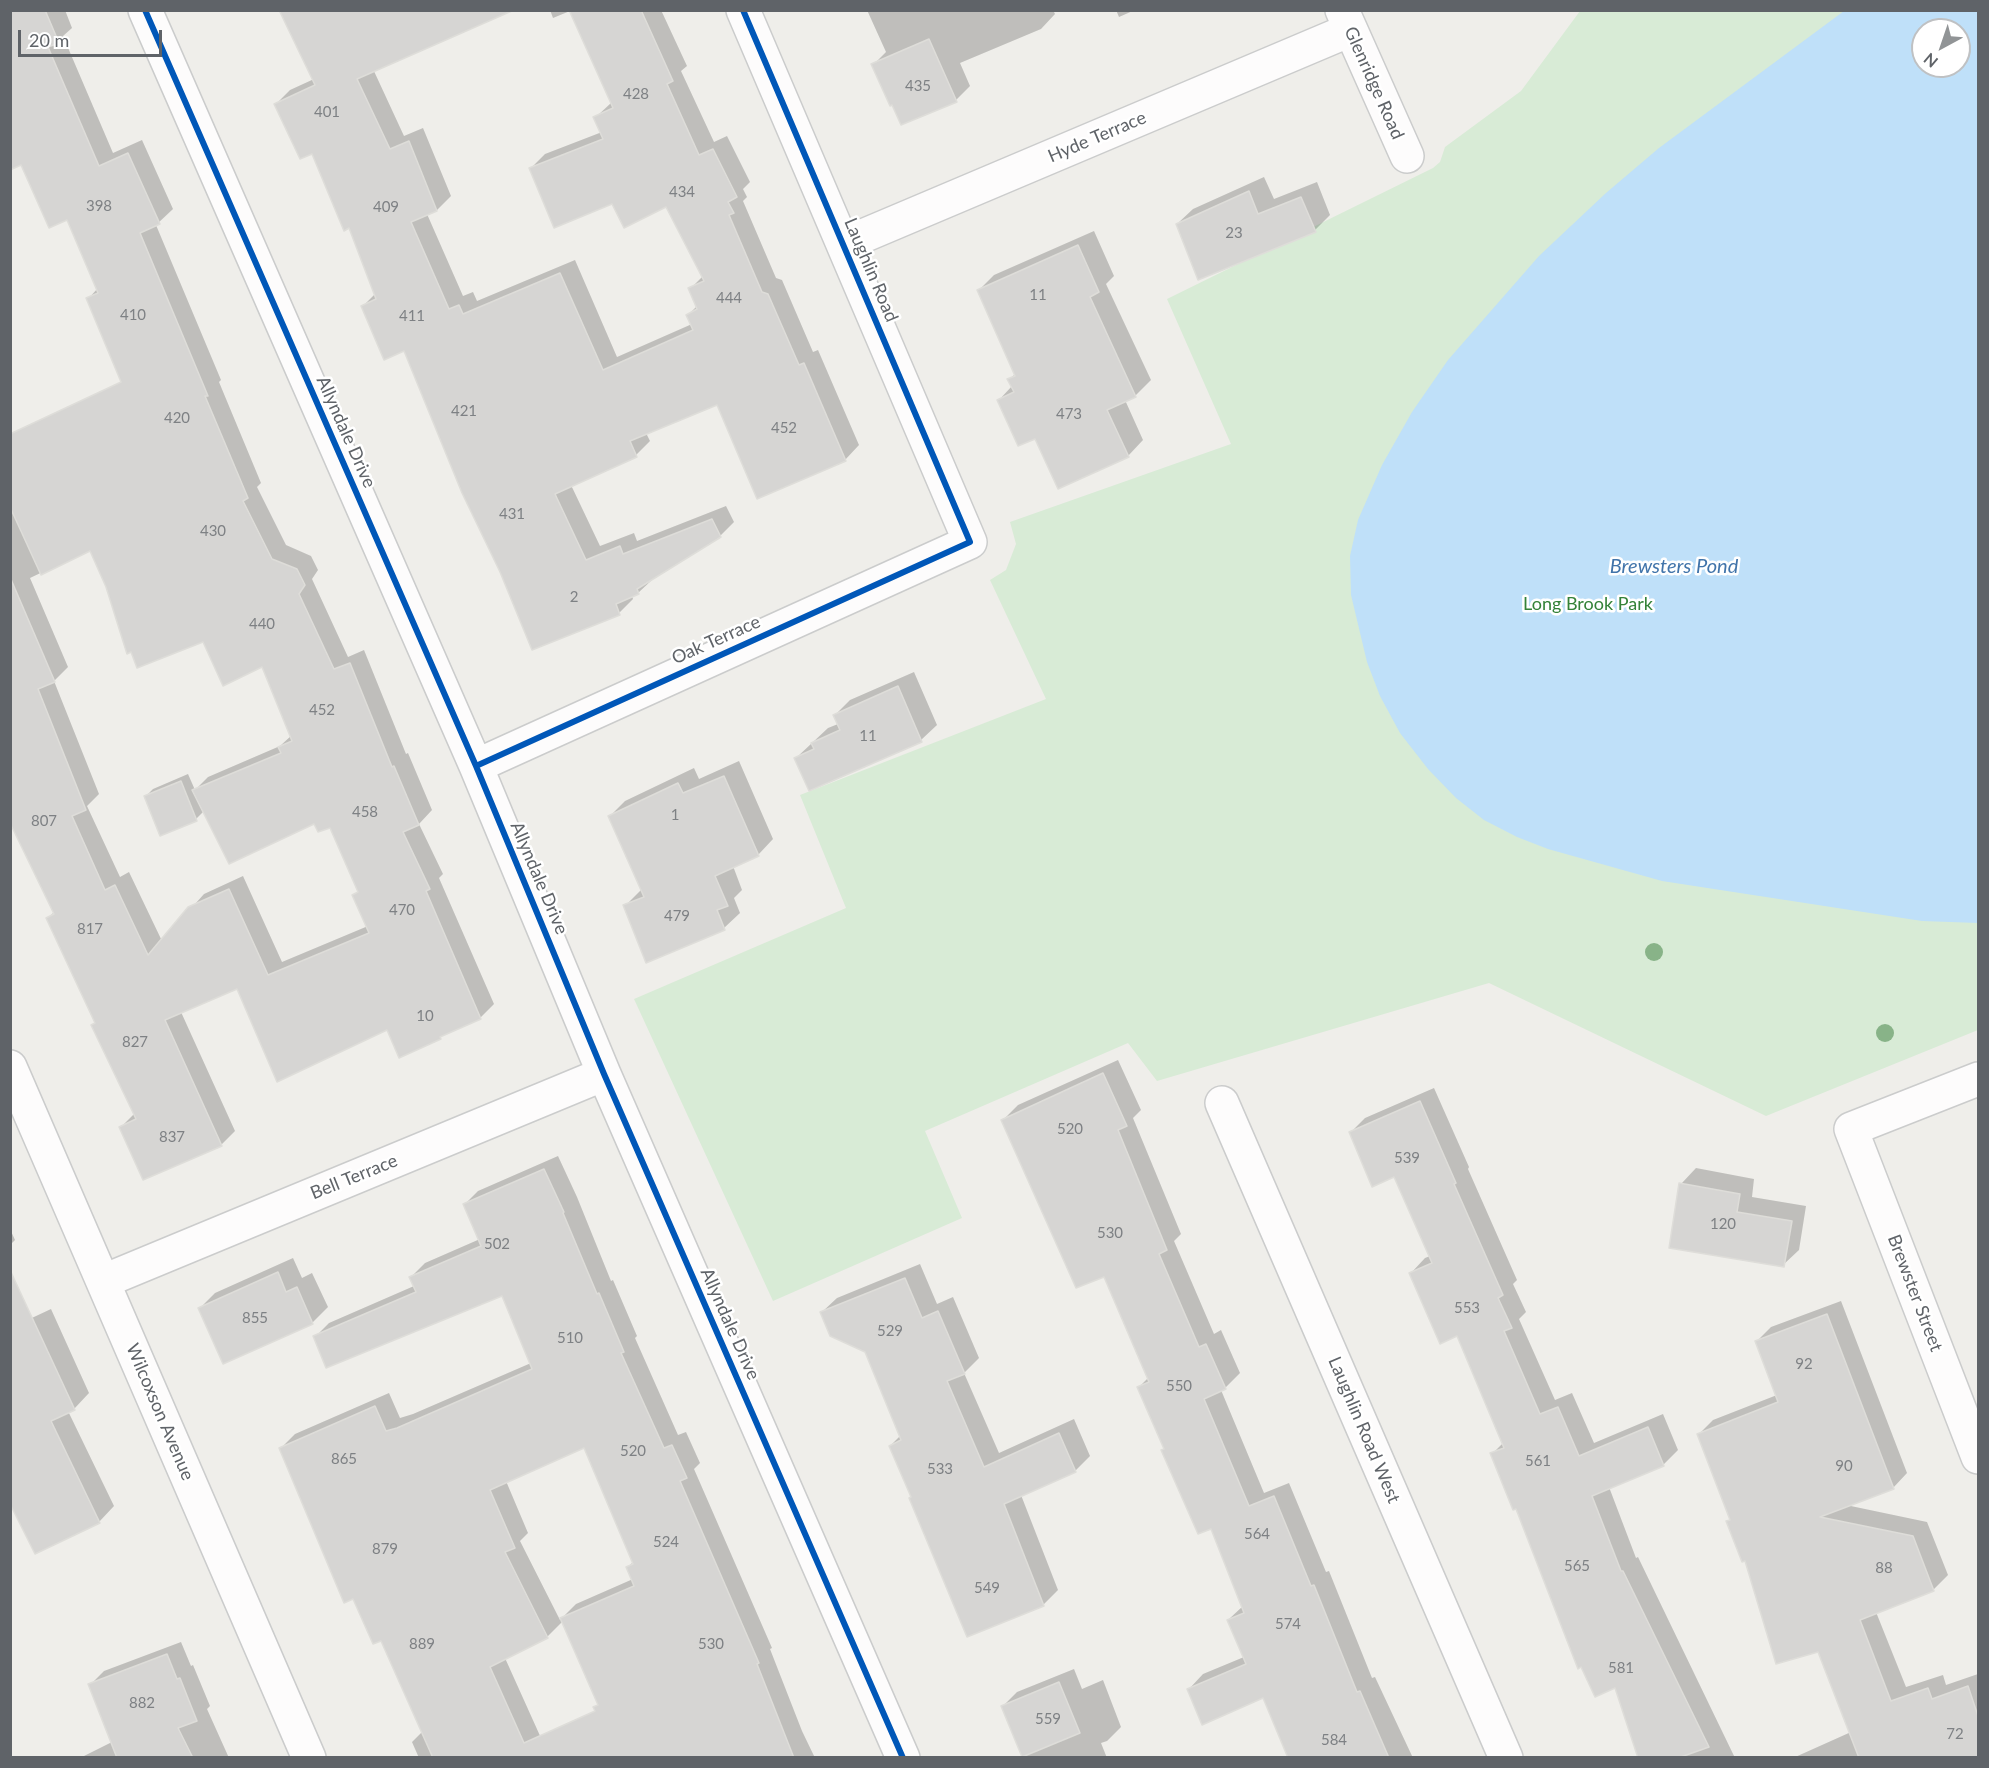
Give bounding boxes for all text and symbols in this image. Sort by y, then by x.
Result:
scale bar [21,18,165,56]
north arrow [1911,18,1971,78]
street label: Glenridge Road [1340,23,1408,143]
text: 20 m [29,29,69,51]
text: N [1920,49,1941,72]
house number: 435 [905,77,931,95]
house number: 428 [623,85,649,103]
house number: 401 [314,103,340,121]
street label: Hyde Terrace [1045,107,1149,167]
house number: 434 [669,183,695,201]
house number: 398 [86,197,112,215]
house number: 409 [373,198,399,216]
street label: Laughlin Road [839,215,903,325]
house number: 23 [1225,224,1243,242]
house number: 11 [1029,286,1047,304]
house number: 444 [716,289,742,307]
house number: 410 [120,306,146,324]
house number: 411 [399,307,425,325]
street label: Allyndale Drive [312,373,380,491]
house number: 421 [451,402,477,420]
house number: 473 [1056,405,1082,423]
house number: 420 [164,409,190,427]
house number: 452 [771,419,797,437]
house number: 431 [499,505,525,523]
house number: 430 [200,522,226,540]
water label: Brewsters Pond [1610,555,1738,579]
house number: 2 [570,588,578,606]
park label: Long Brook Park [1523,593,1653,615]
street label: Oak Terrace [668,611,764,669]
house number: 440 [249,615,275,633]
house number: 452 [309,701,335,719]
house number: 11 [859,727,877,745]
house number: 458 [352,803,378,821]
house number: 1 [671,806,679,824]
house number: 807 [31,812,57,830]
street label: Allyndale Drive [506,818,572,938]
house number: 470 [389,901,415,919]
house number: 479 [664,907,690,925]
house number: 817 [77,920,103,938]
house number: 10 [416,1007,434,1025]
house number: 827 [122,1033,148,1051]
house number: 520 [1057,1120,1083,1138]
house number: 837 [159,1128,185,1146]
house number: 539 [1394,1149,1420,1167]
street label: Bell Terrace [307,1150,401,1204]
house number: 120 [1710,1215,1736,1233]
house number: 530 [1097,1224,1123,1242]
street label: Brewster Street [1883,1232,1947,1354]
house number: 502 [484,1235,510,1253]
street label: Allyndale Drive [696,1265,764,1383]
house number: 553 [1454,1299,1480,1317]
house number: 855 [242,1309,268,1327]
house number: 529 [877,1322,903,1340]
house number: 510 [557,1329,583,1347]
street label: Wilcoxson Avenue [121,1340,199,1484]
street label: Laughlin Road West [1323,1354,1405,1506]
house number: 92 [1795,1355,1813,1373]
house number: 550 [1166,1377,1192,1395]
house number: 520 [620,1442,646,1460]
house number: 865 [331,1450,357,1468]
house number: 561 [1525,1452,1551,1470]
house number: 90 [1835,1457,1853,1475]
house number: 533 [927,1460,953,1478]
house number: 564 [1244,1525,1270,1543]
house number: 524 [653,1533,679,1551]
house number: 879 [372,1540,398,1558]
house number: 565 [1564,1557,1590,1575]
house number: 88 [1875,1559,1893,1577]
house number: 549 [974,1579,1000,1597]
house number: 574 [1275,1615,1301,1633]
house number: 889 [409,1635,435,1653]
house number: 530 [698,1635,724,1653]
house number: 581 [1608,1659,1634,1677]
house number: 882 [129,1694,155,1712]
house number: 559 [1035,1710,1061,1728]
house number: 72 [1946,1725,1964,1743]
house number: 584 [1321,1731,1347,1749]

